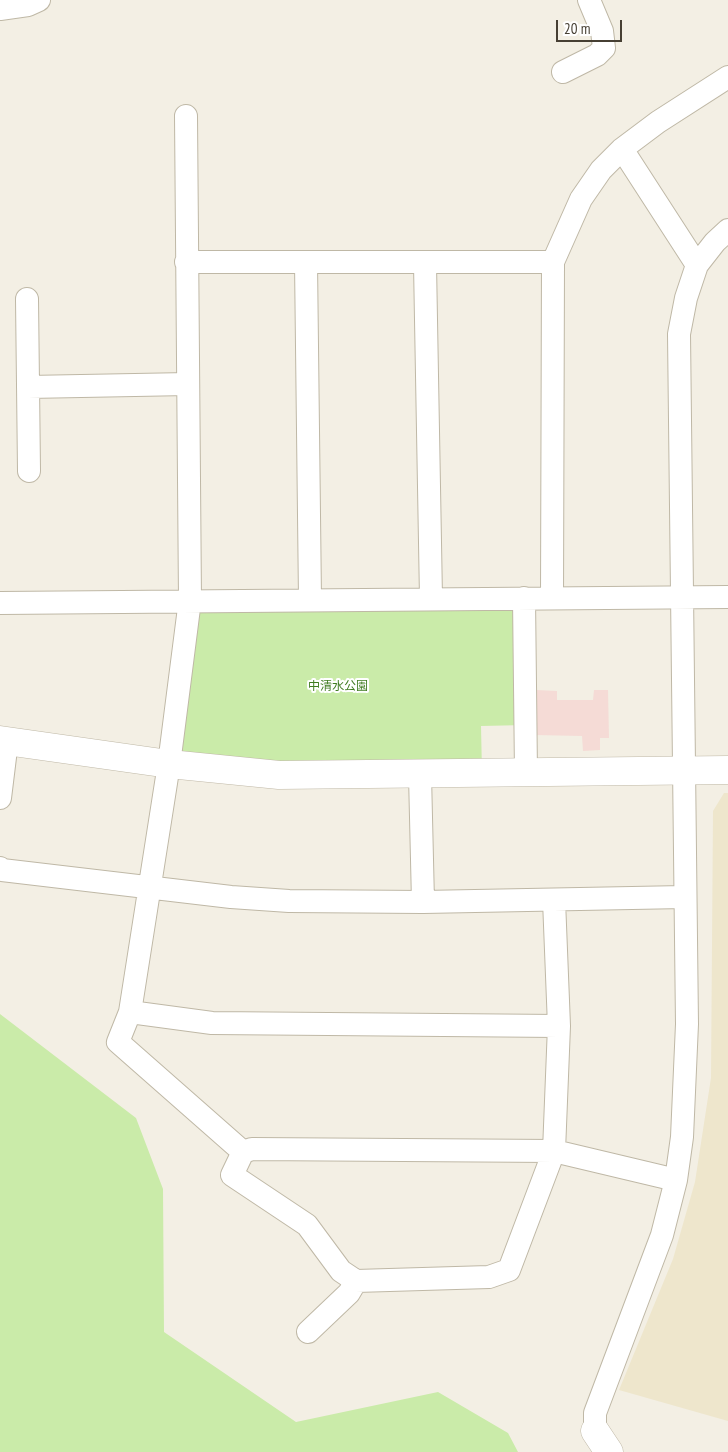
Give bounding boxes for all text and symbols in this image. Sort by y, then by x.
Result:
scale bar [558,10,624,42]
text: 20 m [564,19,590,38]
park label: 中清水公園 [308,680,368,694]

